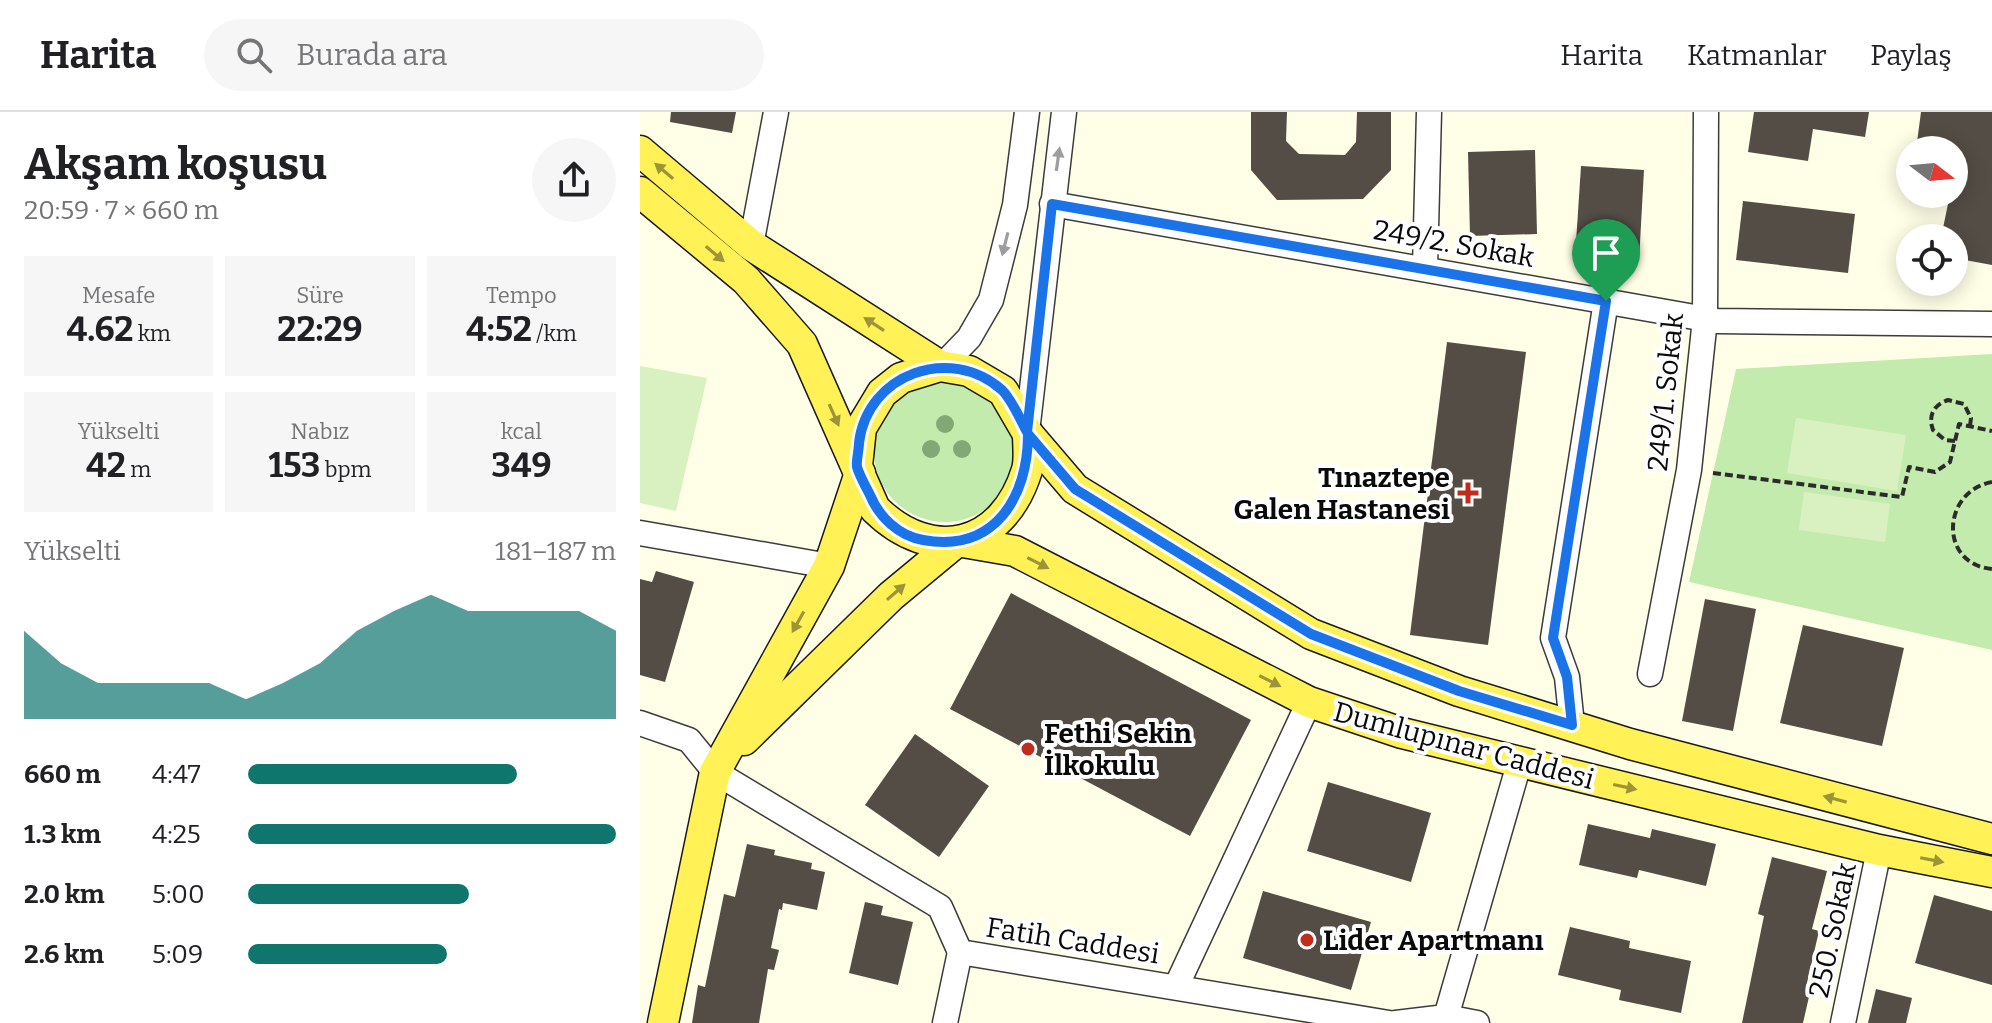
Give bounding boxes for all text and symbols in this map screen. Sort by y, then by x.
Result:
search box [204,19,764,91]
text: Harita [40,32,156,78]
icon: search [232,33,276,77]
text: Burada ara [296,37,447,73]
text: Harita [1560,39,1643,72]
text: Katmanlar [1687,39,1826,72]
text: Paylaş [1870,39,1952,72]
north arrow [1896,136,1968,208]
map controls [1896,136,1968,296]
text: Akşam koşusu [24,138,327,191]
button: share [532,138,616,222]
one-way arrow [1052,147,1065,172]
one-way arrow [655,163,674,181]
text: 20:59 · 7 × 660 m [24,195,219,226]
street label: 249/2. Sokak [1371,213,1537,274]
pin [1572,219,1640,301]
button: locate [1896,224,1968,296]
icon: arrive [1584,231,1628,275]
one-way arrow [998,232,1011,257]
one-way arrow [704,245,724,262]
text: Mesafe [82,282,155,309]
text: Süre [296,282,344,309]
text: Tempo [486,282,557,309]
text: 4.62 [67,309,133,350]
text: 22:29 [277,309,363,350]
text: 4:52 [466,309,532,350]
street label: 249/1. Sokak [1641,311,1690,473]
one-way arrow [864,316,885,331]
text: km [133,320,171,347]
text: /km [532,320,577,347]
one-way arrow [827,403,840,426]
text: Yükselti [78,418,160,445]
text: Nabız [291,418,349,445]
text: kcal [501,418,542,445]
text: 42 [86,445,126,486]
text: 153 [268,445,320,486]
text: 349 [491,445,552,486]
text: m [126,456,151,483]
text: bpm [320,456,372,483]
place label: Tınaztepe Galen Hastanesi [1234,461,1450,526]
marker: Tınaztepe Galen Hastanesi [1457,482,1479,504]
text: Yükselti [24,536,121,567]
text: 181–187 m [495,536,616,567]
one-way arrow [1026,556,1049,570]
one-way arrow [886,584,906,601]
one-way arrow [791,611,805,633]
one-way arrow [1258,674,1281,688]
street label: Dumlupınar Caddesi [1330,695,1598,796]
place label: Fethi Sekin İlkokulu [1044,717,1192,782]
marker: Fethi Sekin İlkokulu [1019,740,1037,758]
text: 660 m [24,759,101,790]
text: 4:47 [152,759,201,790]
one-way arrow [1612,781,1637,794]
one-way arrow [1823,792,1847,805]
text: 1.3 km [24,819,101,850]
text: 4:25 [152,819,201,850]
one-way arrow [1920,854,1945,867]
street label: 250. Sokak [1802,860,1863,1000]
text: 2.0 km [24,879,105,910]
text: 5:00 [152,879,205,910]
street label: Fatih Caddesi [984,911,1162,970]
place label: Lider Apartmanı [1323,924,1544,957]
marker: Lider Apartmanı [1298,931,1316,949]
text: 2.6 km [24,939,104,970]
text: 5:09 [152,939,203,970]

